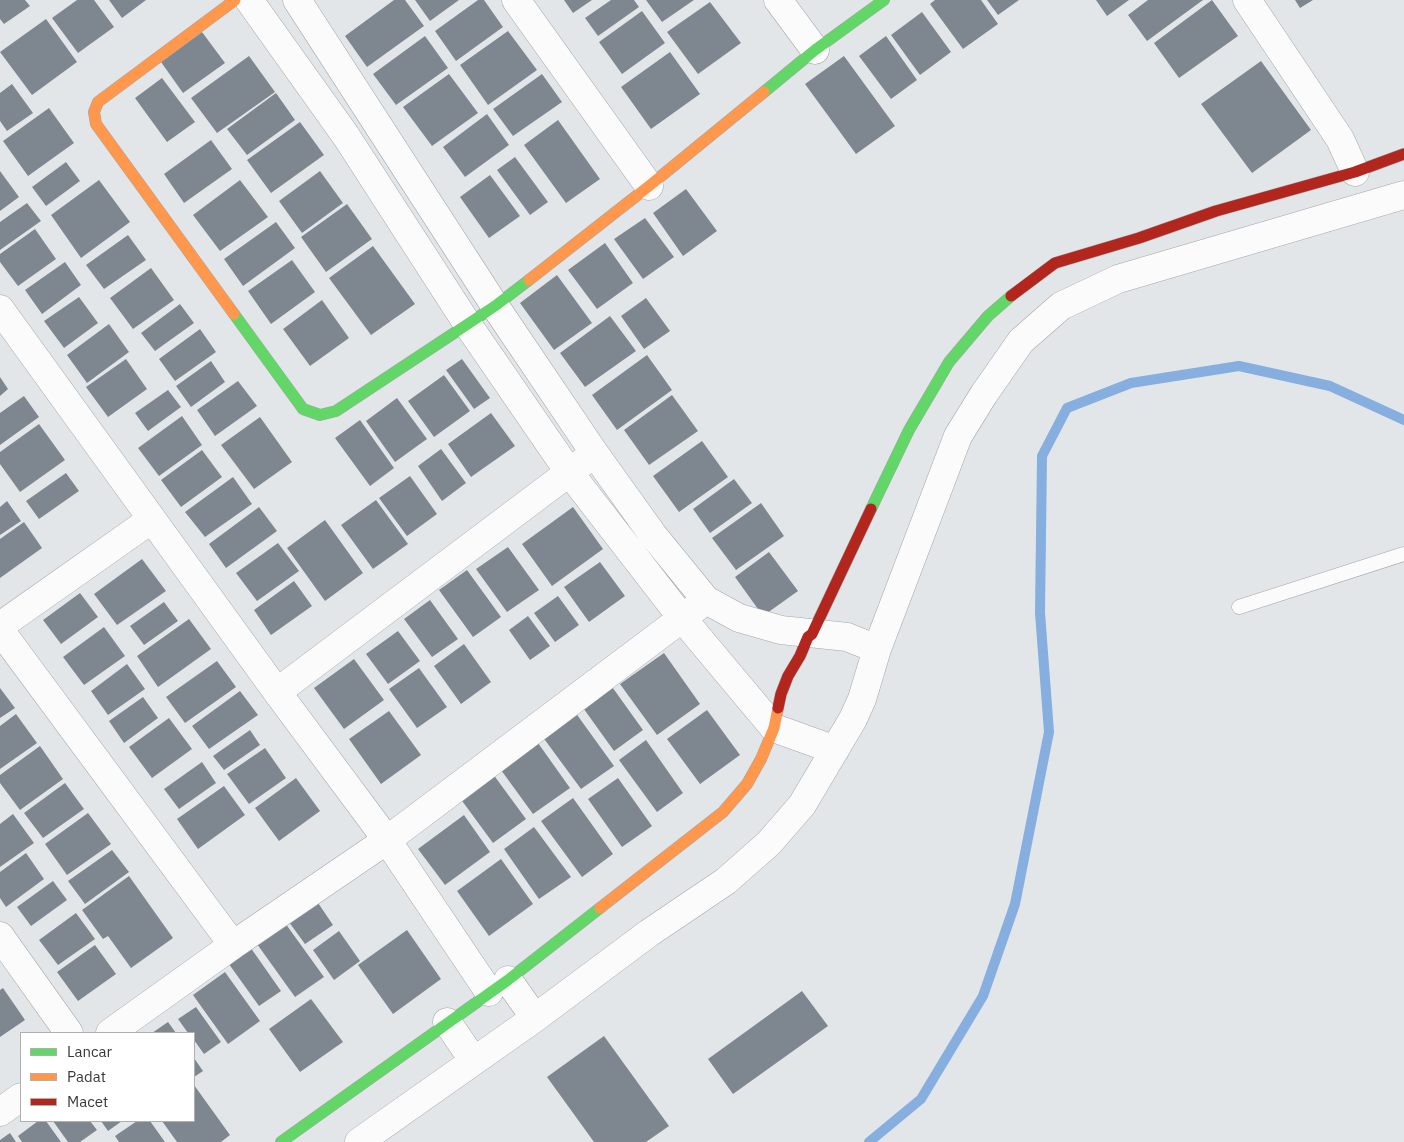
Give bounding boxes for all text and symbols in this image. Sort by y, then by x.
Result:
legend [20,1032,195,1122]
text: Lancar [67,1042,112,1061]
text: Padat [67,1067,106,1086]
text: Macet [67,1092,108,1111]

